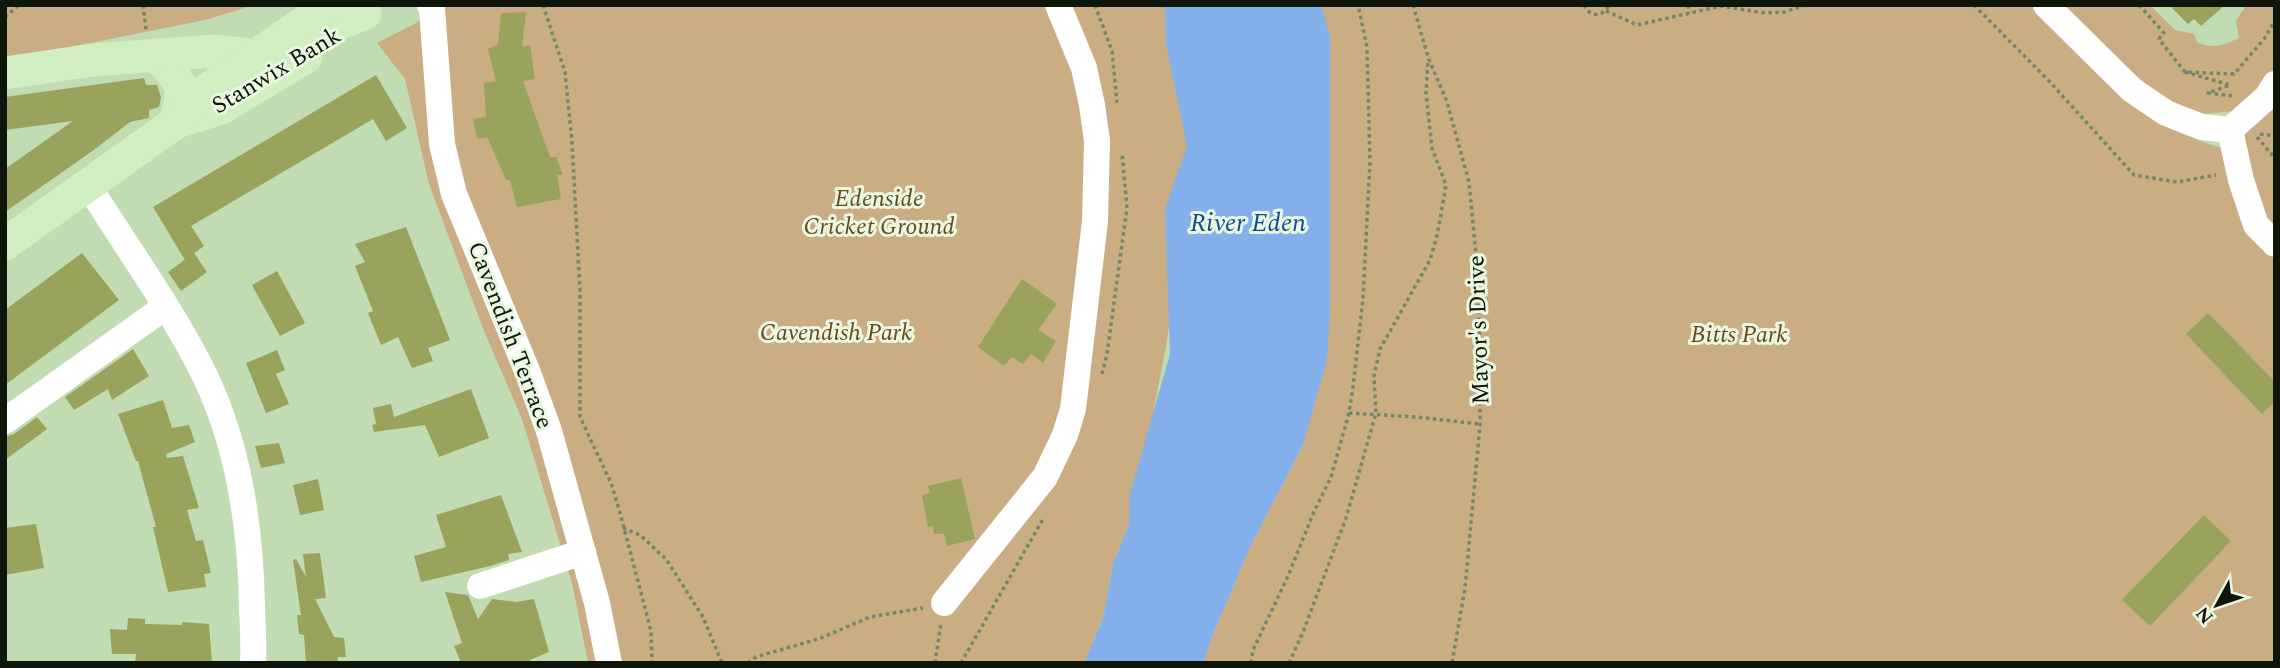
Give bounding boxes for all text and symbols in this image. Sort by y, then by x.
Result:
street label: Stanwix Bank [205,18,348,124]
park label: Edenside Cricket Ground [803,181,955,245]
water label: River Eden [1190,203,1306,243]
street label: Cavendish Terrace [458,236,562,434]
street label: Mayor's Drive [1458,254,1500,405]
park label: Cavendish Park [760,315,912,351]
park label: Bitts Park [1691,317,1787,353]
north arrow [2182,570,2252,640]
text: N [2189,600,2221,630]

